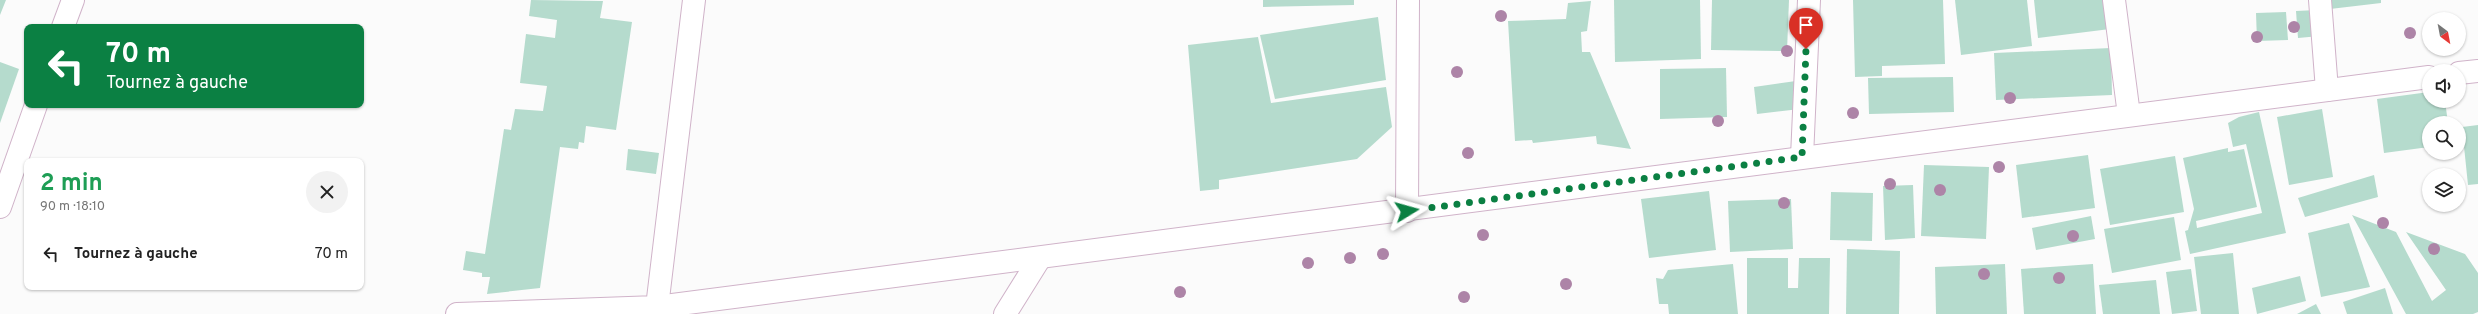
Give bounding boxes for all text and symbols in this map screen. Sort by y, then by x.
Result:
pin [1789,8,1823,49]
north arrow [2422,12,2466,56]
map controls [2422,12,2466,212]
icon: arrive [1795,14,1817,36]
text: 70 m [106,37,171,73]
icon: left [40,40,92,92]
button: sound [2422,64,2466,108]
text: Tournez à gauche [106,72,248,95]
button: search [2422,116,2466,160]
button: layers [2422,168,2466,212]
text: 2 min [40,169,103,199]
button: close [306,171,348,213]
position arrow [1386,190,1428,232]
text: 90 m · 18:10 [40,199,105,215]
icon: left [40,243,62,265]
text: Tournez à gauche [74,245,198,264]
text: 70 m [315,245,348,264]

